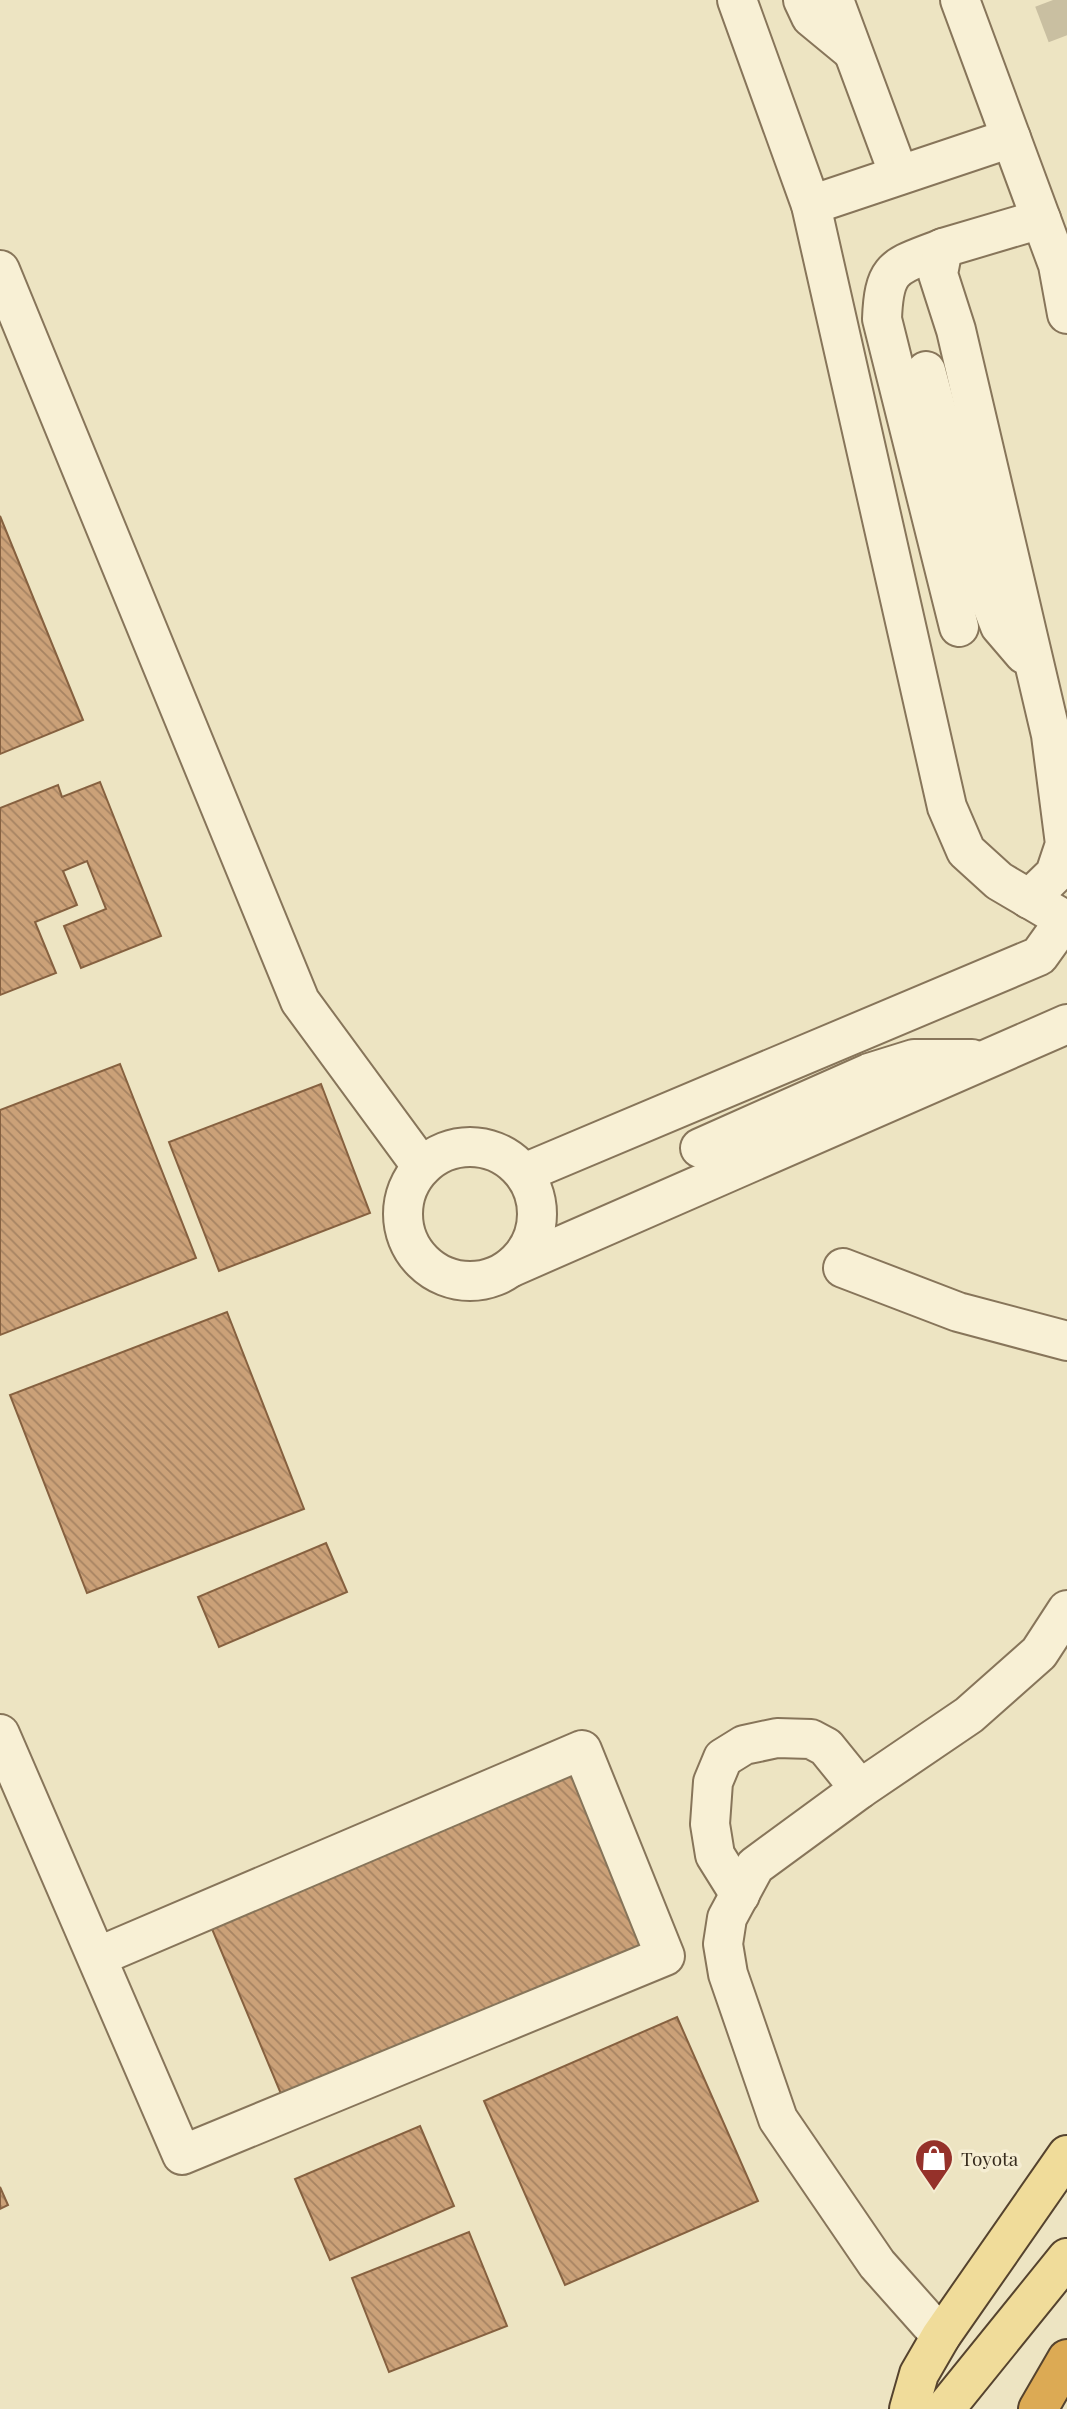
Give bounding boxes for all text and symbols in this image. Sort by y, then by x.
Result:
shop icon: Toyota [913,2137,955,2192]
place label: Toyota [961,2145,1019,2171]

